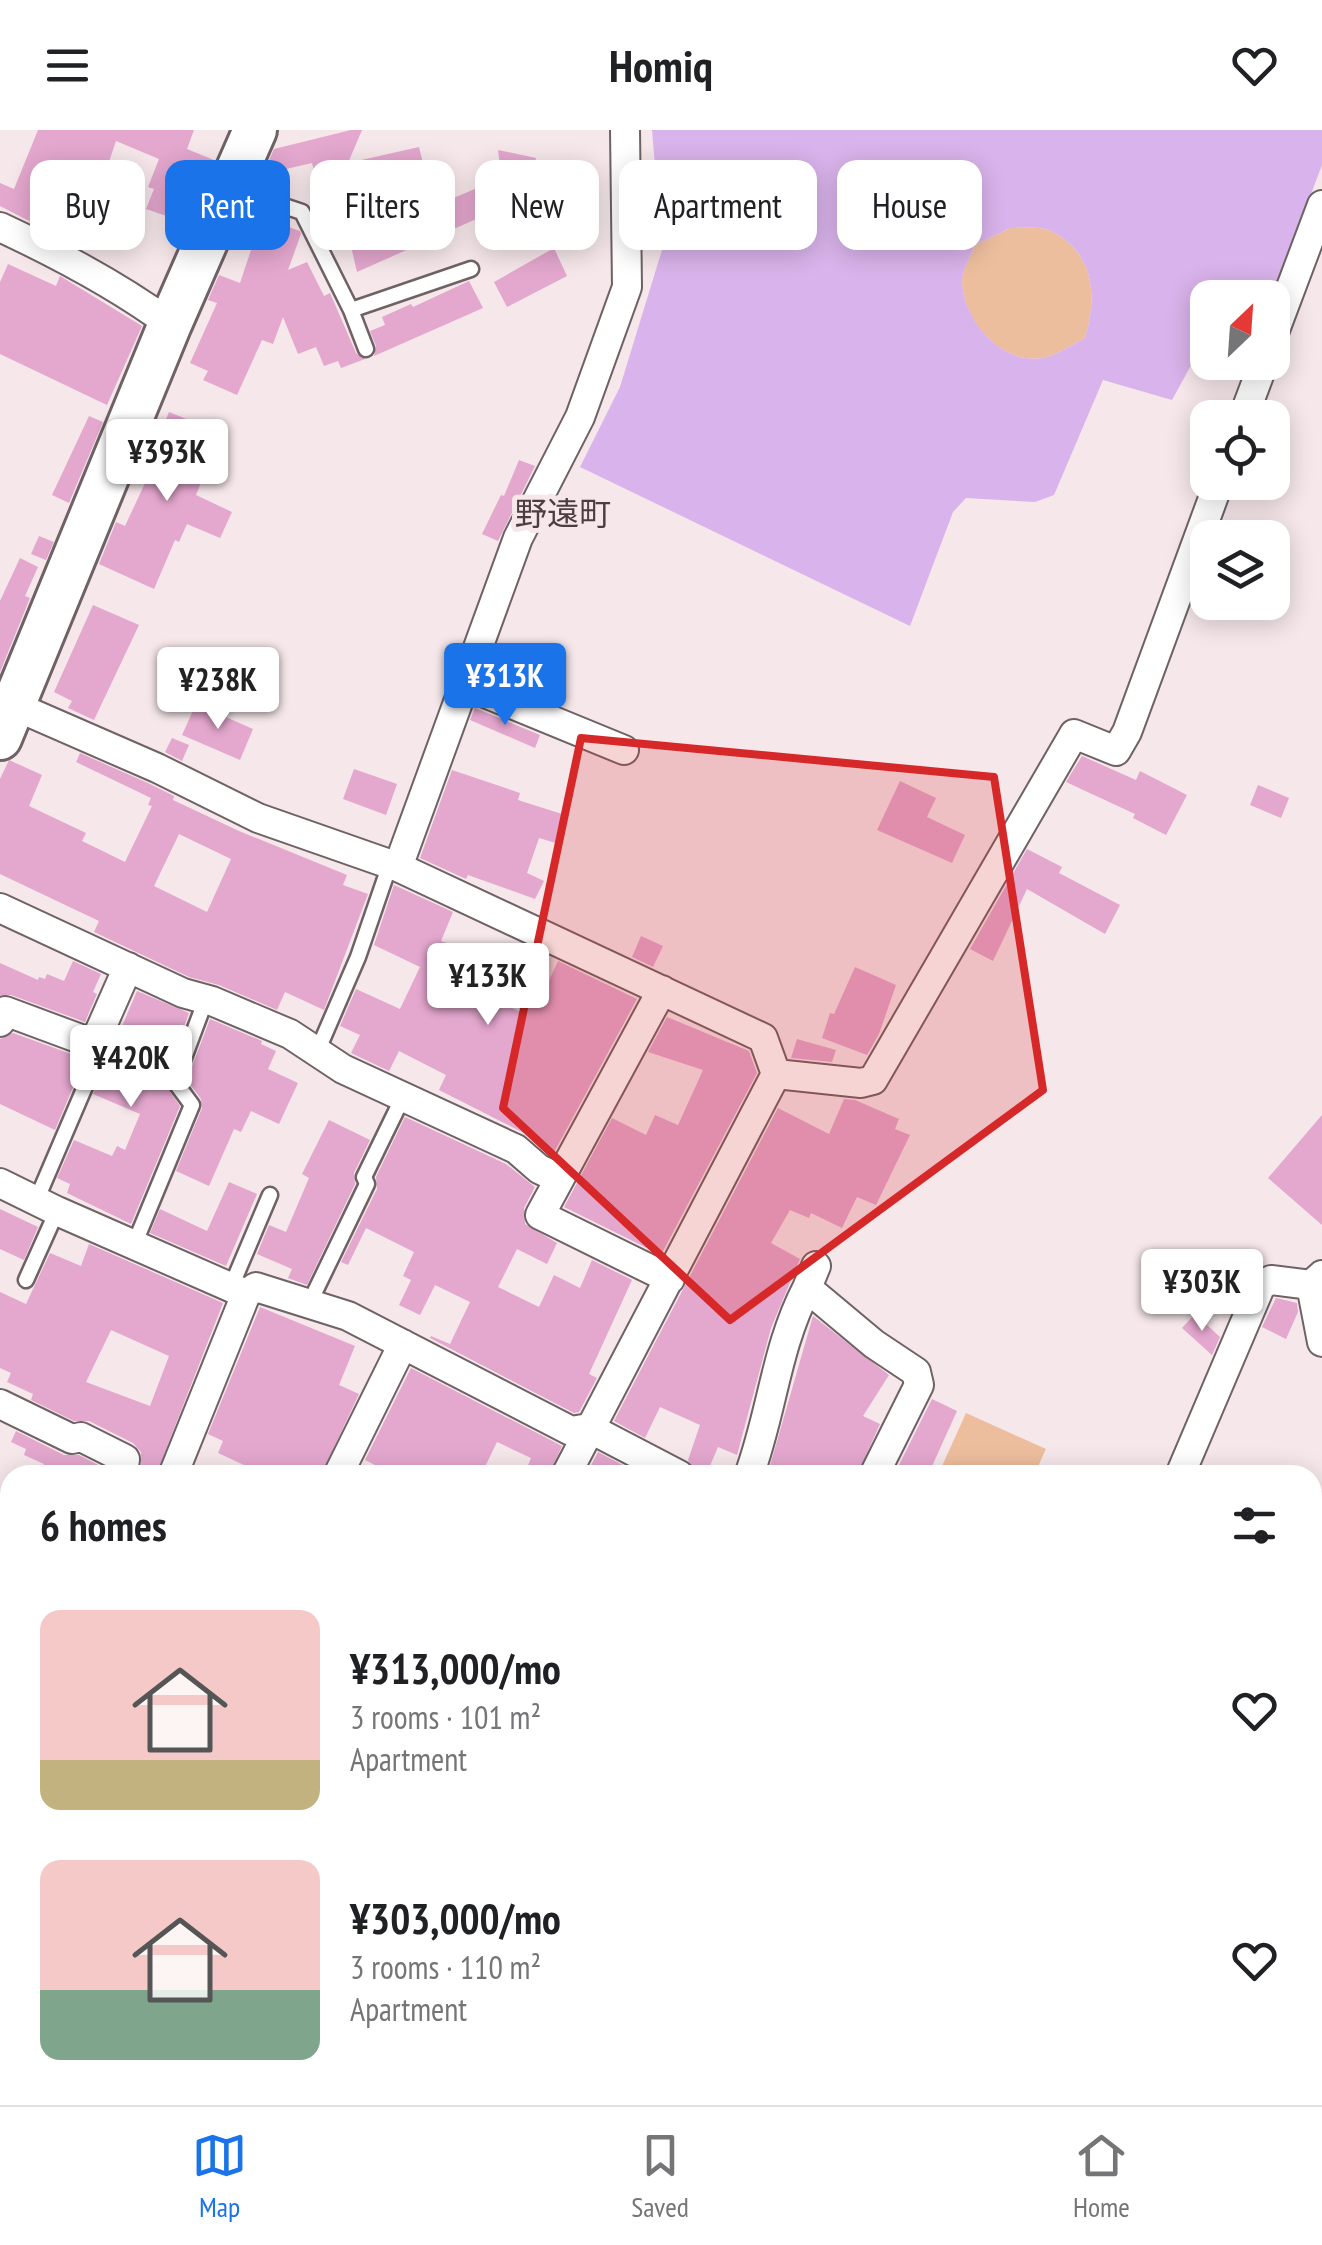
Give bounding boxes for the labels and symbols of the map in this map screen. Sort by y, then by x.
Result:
north arrow [1190,280,1290,380]
pin: ¥393K [97,419,237,504]
district label: 野遠町 [515,492,611,534]
pin: ¥313K [435,643,575,728]
pin: ¥238K [148,647,288,732]
pin: ¥133K [418,943,558,1028]
pin: ¥420K [61,1025,201,1110]
pin: ¥303K [1132,1249,1272,1334]

